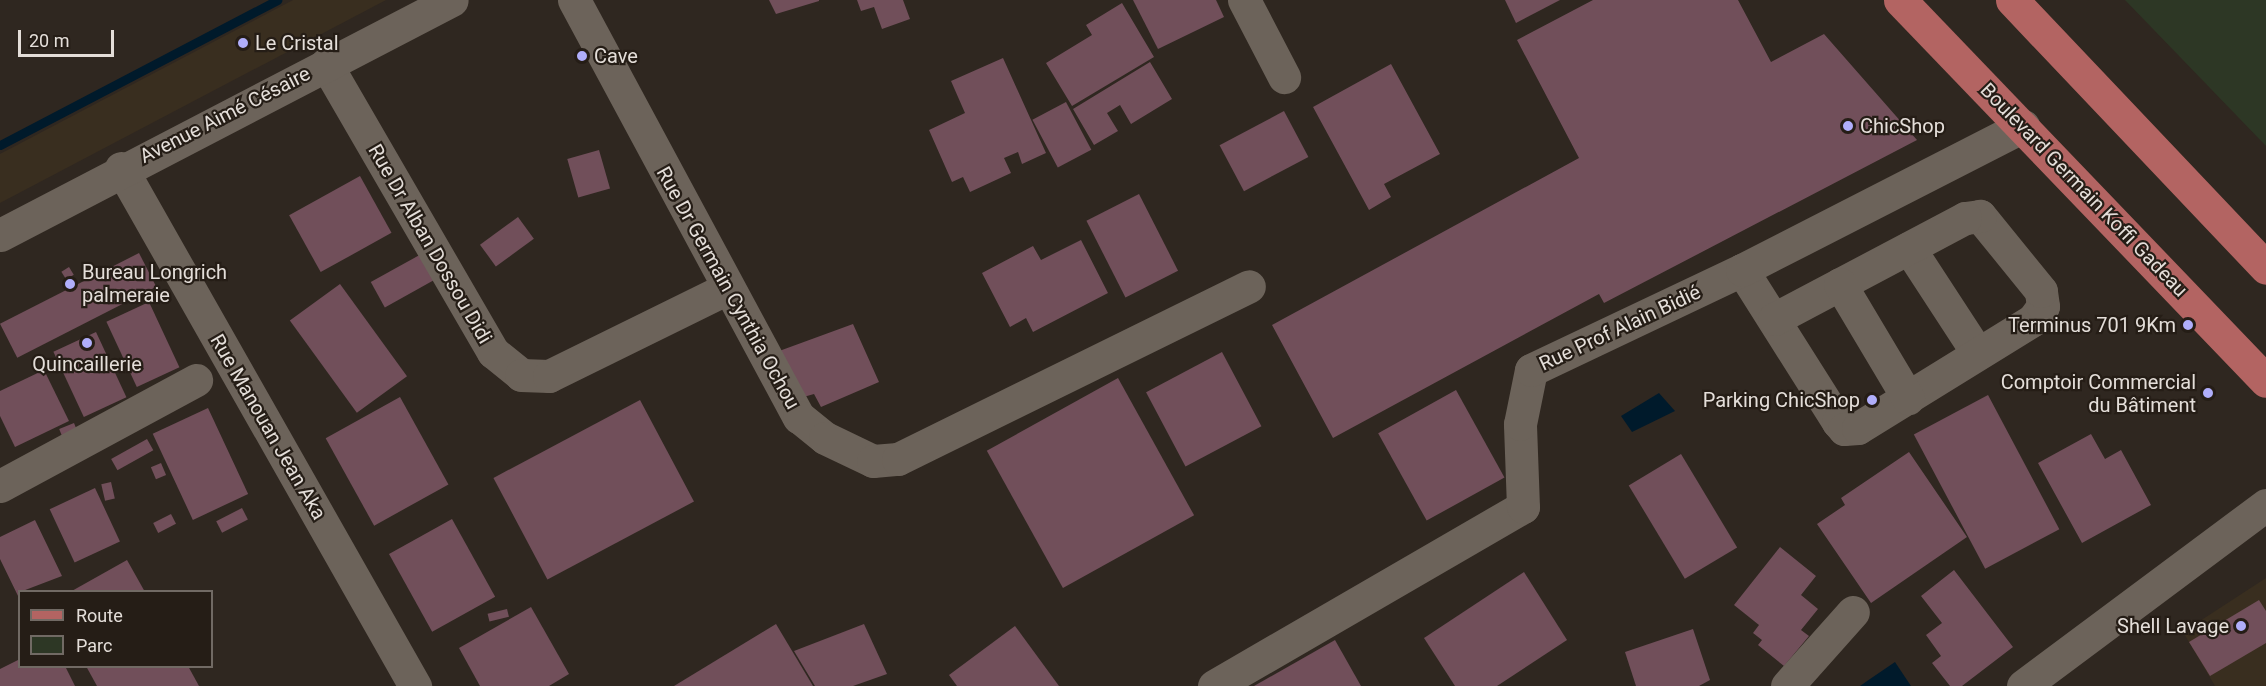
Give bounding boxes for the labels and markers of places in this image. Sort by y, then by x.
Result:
place label: Le Cristal [255,31,339,55]
marker: Le Cristal [236,36,250,50]
place label: Cave [594,44,638,68]
marker: Cave [575,49,589,63]
place label: ChicShop [1860,114,1945,138]
marker: ChicShop [1841,119,1855,133]
place label: Bureau Longrich palmeraie [82,260,227,307]
marker: Bureau Longrich palmeraie [63,277,77,291]
place label: Terminus 701 9Km [2008,313,2176,337]
marker: Terminus 701 9Km [2181,318,2195,332]
marker: Quincaillerie [80,336,94,350]
place label: Quincaillerie [32,352,142,376]
place label: Comptoir Commercial du Bâtiment [2001,370,2196,417]
marker: Comptoir Commercial du Bâtiment [2201,386,2215,400]
place label: Parking ChicShop [1703,388,1860,412]
marker: Parking ChicShop [1865,393,1879,407]
place label: Shell Lavage [2117,614,2229,638]
marker: Shell Lavage [2234,619,2248,633]

